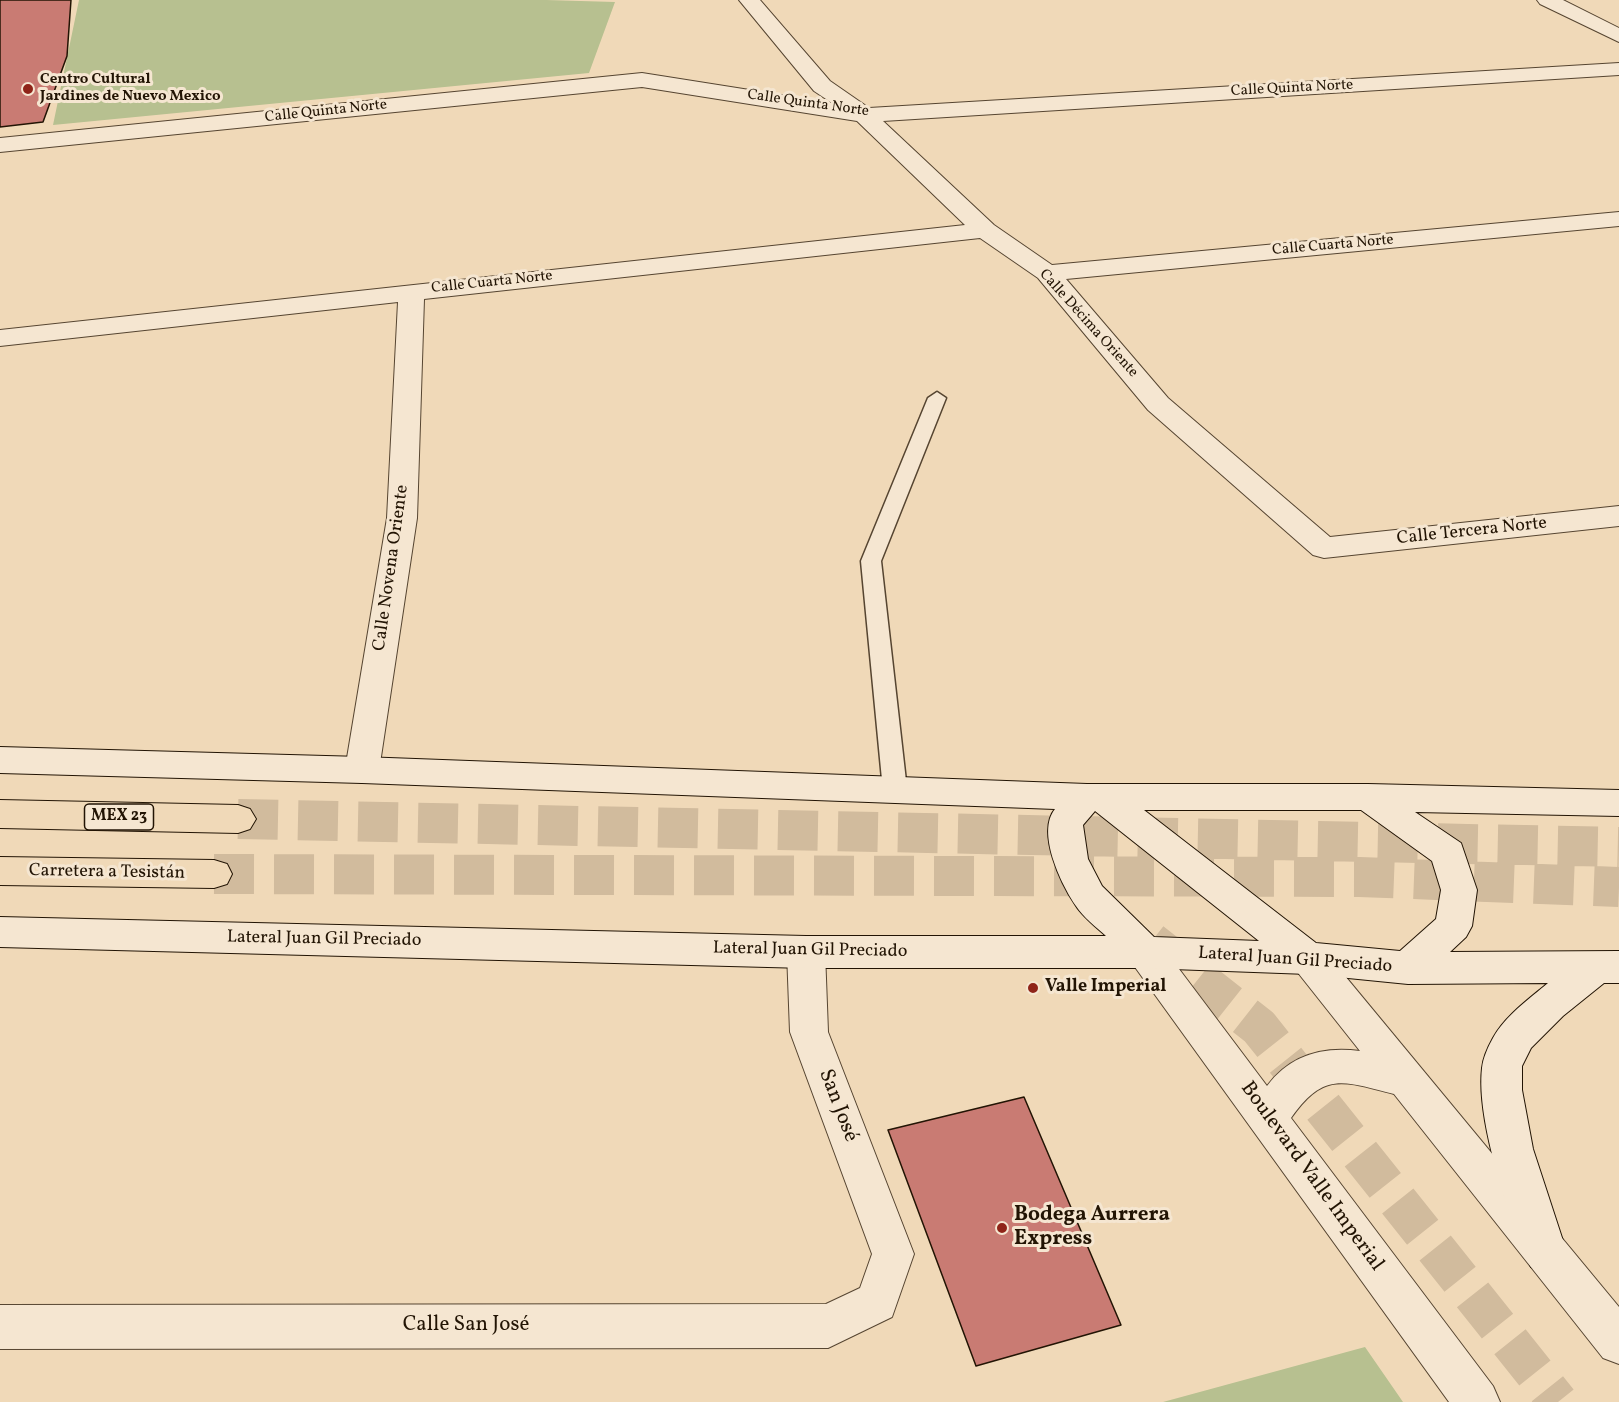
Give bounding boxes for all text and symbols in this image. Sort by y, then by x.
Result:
place label: Centro Cultural Jardines de Nuevo Mexico [40,71,220,106]
street label: Calle Quinta Norte [1230,77,1354,101]
marker: Centro Cultural Jardines de Nuevo Mexico [21,82,35,96]
street label: Calle Quinta Norte [746,87,870,121]
street label: Calle Quinta Norte [264,97,388,127]
street label: Calle Cuarta Norte [1272,232,1394,260]
street label: Calle Décima Oriente [1035,266,1141,382]
street label: Calle Cuarta Norte [431,268,553,298]
street label: Calle Novena Oriente [370,484,414,652]
street label: Calle Tercera Norte [1396,513,1548,551]
road number: MEX 23 [84,804,154,830]
street label: Carretera a Tesistán [29,861,185,885]
street label: Lateral Juan Gil Preciado [227,928,421,952]
street label: Lateral Juan Gil Preciado [713,939,907,963]
street label: Lateral Juan Gil Preciado [1197,943,1393,979]
place label: Valle Imperial [1045,977,1166,999]
marker: Valle Imperial [1026,981,1040,995]
street label: San José [812,1066,862,1146]
street label: Boulevard Valle Imperial [1234,1077,1388,1277]
place label: Bodega Aurrera Express [1014,1203,1170,1253]
marker: Bodega Aurrera Express [995,1221,1009,1235]
street label: Calle San José [403,1313,529,1339]

